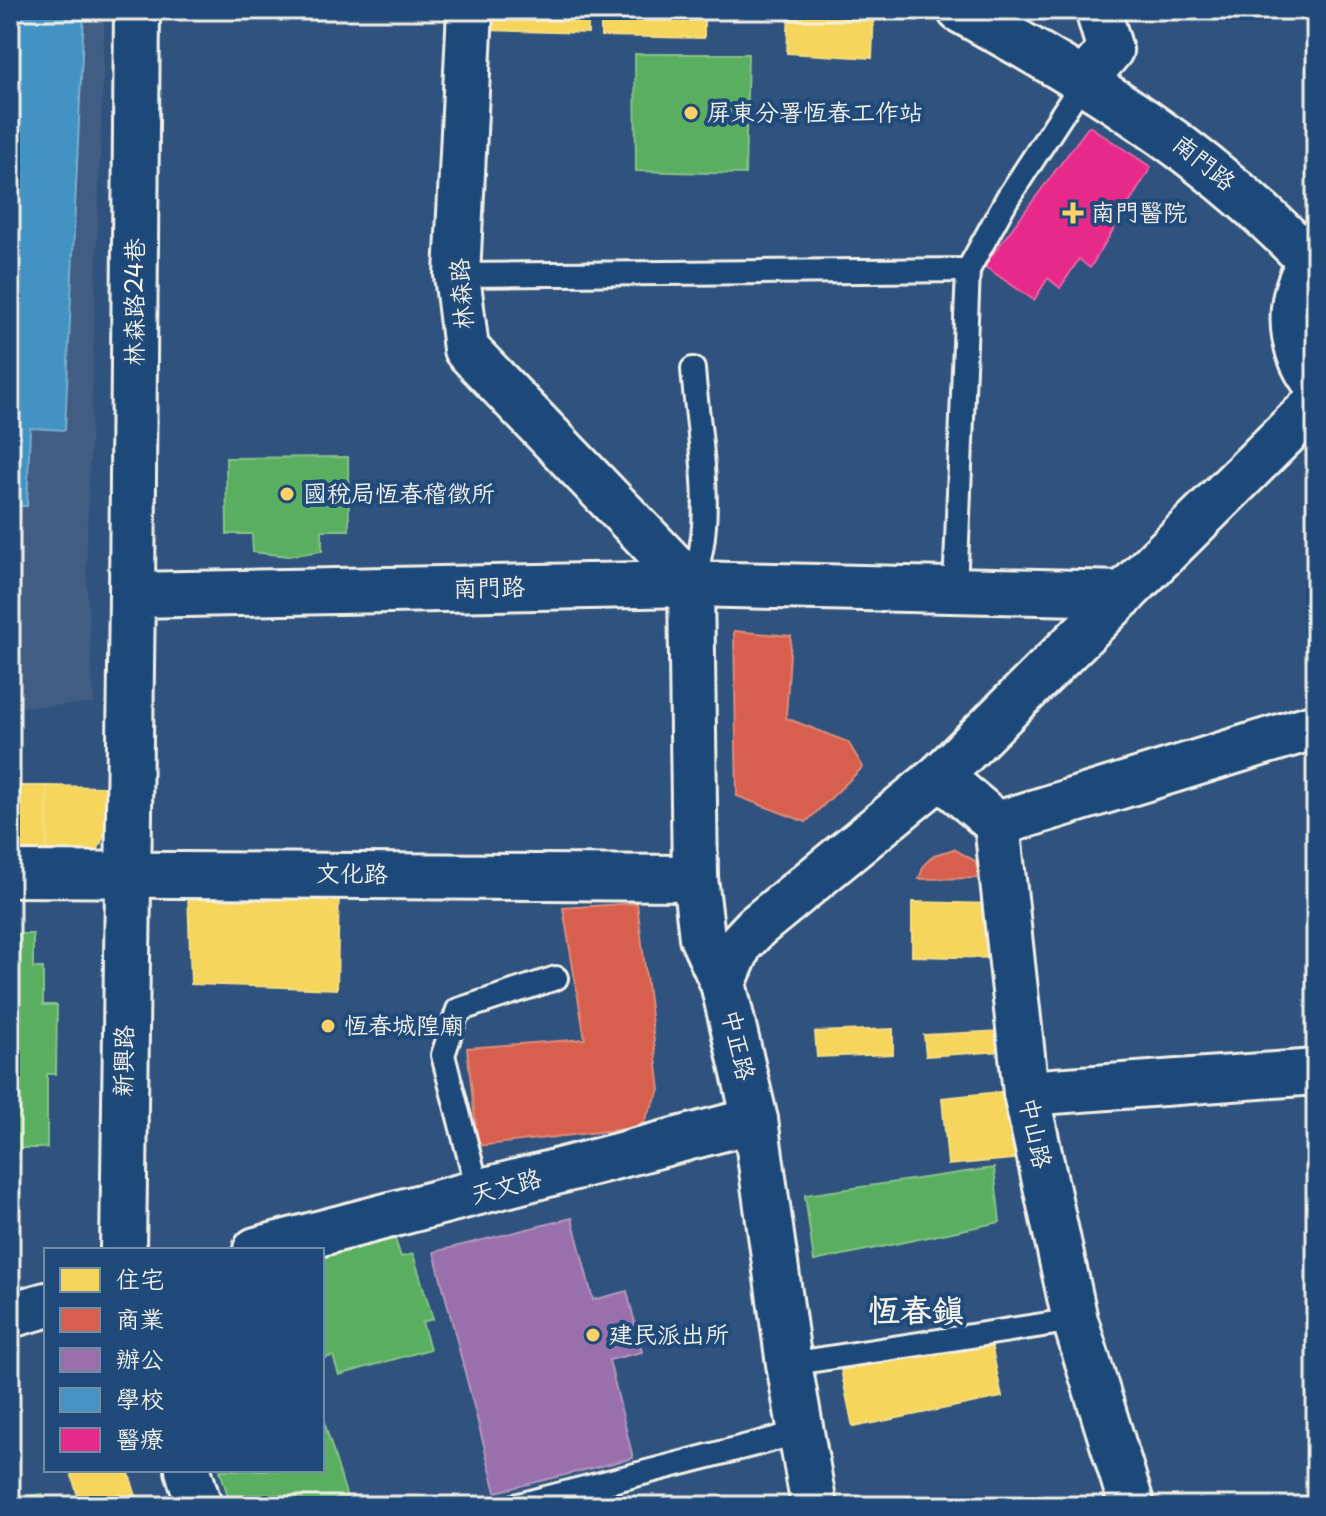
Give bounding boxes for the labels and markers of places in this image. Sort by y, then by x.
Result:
place label: 屏東分署恆春工作站 [707,93,923,129]
marker: 屏東分署恆春工作站 [682,104,700,122]
place label: 南門醫院 [1091,193,1187,229]
marker: 南門醫院 [1062,202,1084,224]
place label: 國稅局恆春稽徵所 [303,474,495,510]
marker: 國稅局恆春稽徵所 [278,485,296,503]
place label: 恆春城隍廟 [344,1006,464,1042]
marker: 恆春城隍廟 [319,1017,337,1035]
place label: 建民派出所 [609,1315,729,1351]
marker: 建民派出所 [584,1326,602,1344]

